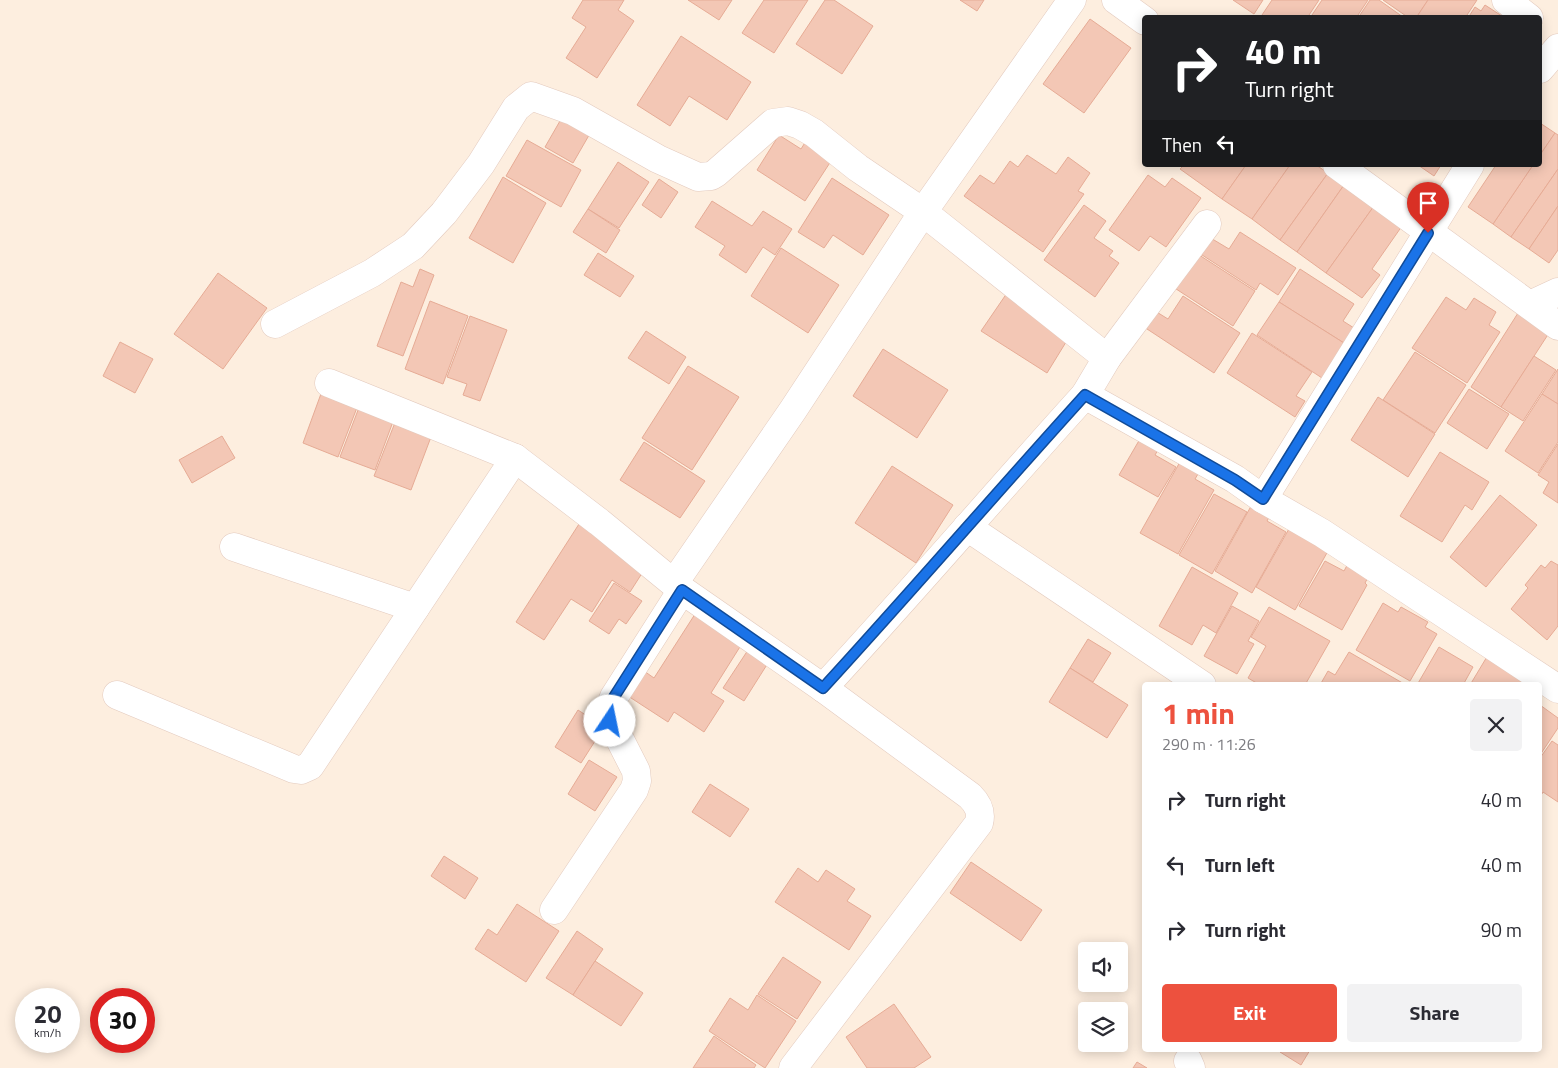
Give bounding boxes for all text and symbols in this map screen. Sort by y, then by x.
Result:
text: 40 m [1245,24,1321,78]
icon: right [1162,35,1227,100]
text: Turn right [1245,72,1334,106]
text: Then [1162,130,1202,159]
icon: left [1212,130,1240,158]
pin [1407,182,1449,233]
icon: arrive [1414,189,1442,217]
text: 1 min [1162,690,1235,736]
position arrow [583,694,635,746]
button: close [1470,699,1522,751]
text: 290 m · 11:26 [1162,732,1256,756]
text: Turn right [1205,785,1286,814]
text: 40 m [1481,785,1522,814]
icon: right [1162,786,1190,814]
text: Turn left [1205,850,1275,879]
text: 40 m [1481,850,1522,879]
icon: left [1162,851,1190,879]
text: Turn right [1205,915,1286,944]
text: 90 m [1481,915,1522,944]
icon: right [1162,916,1190,944]
map controls [1078,942,1128,1052]
button: sound [1078,942,1128,992]
button: Exit [1162,984,1337,1042]
button: Share [1347,984,1522,1042]
speed limit sign: 30 [90,988,155,1053]
text: 20 [33,995,62,1033]
button: layers [1078,1002,1128,1052]
text: km/h [34,1023,61,1042]

